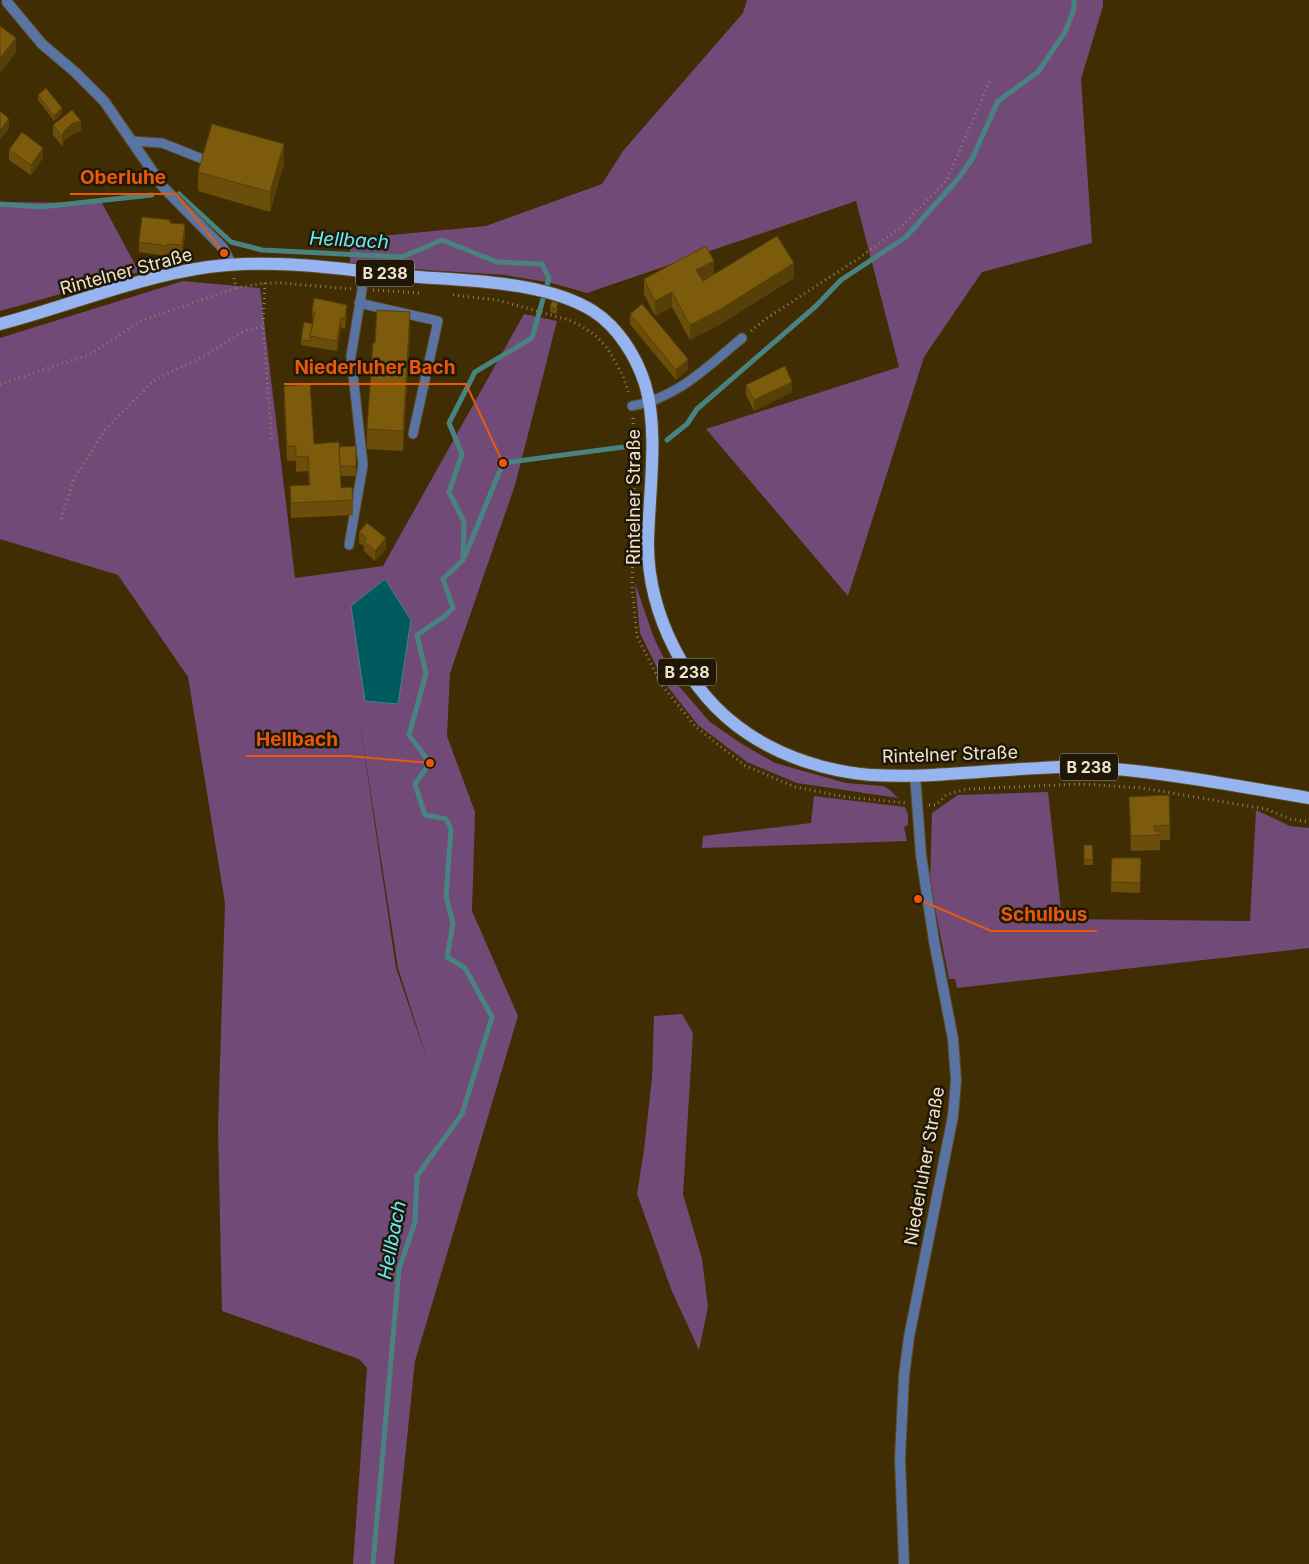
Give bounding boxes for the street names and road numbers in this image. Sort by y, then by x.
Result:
street label: Rintelner Straße [58,243,194,299]
road number: B 238 [356,260,414,286]
street label: Rintelner Straße [623,429,644,565]
road number: B 238 [658,659,716,686]
street label: Rintelner Straße [882,741,1018,767]
road number: B 238 [1060,754,1118,780]
street label: Niederluher Straße [900,1085,948,1247]

